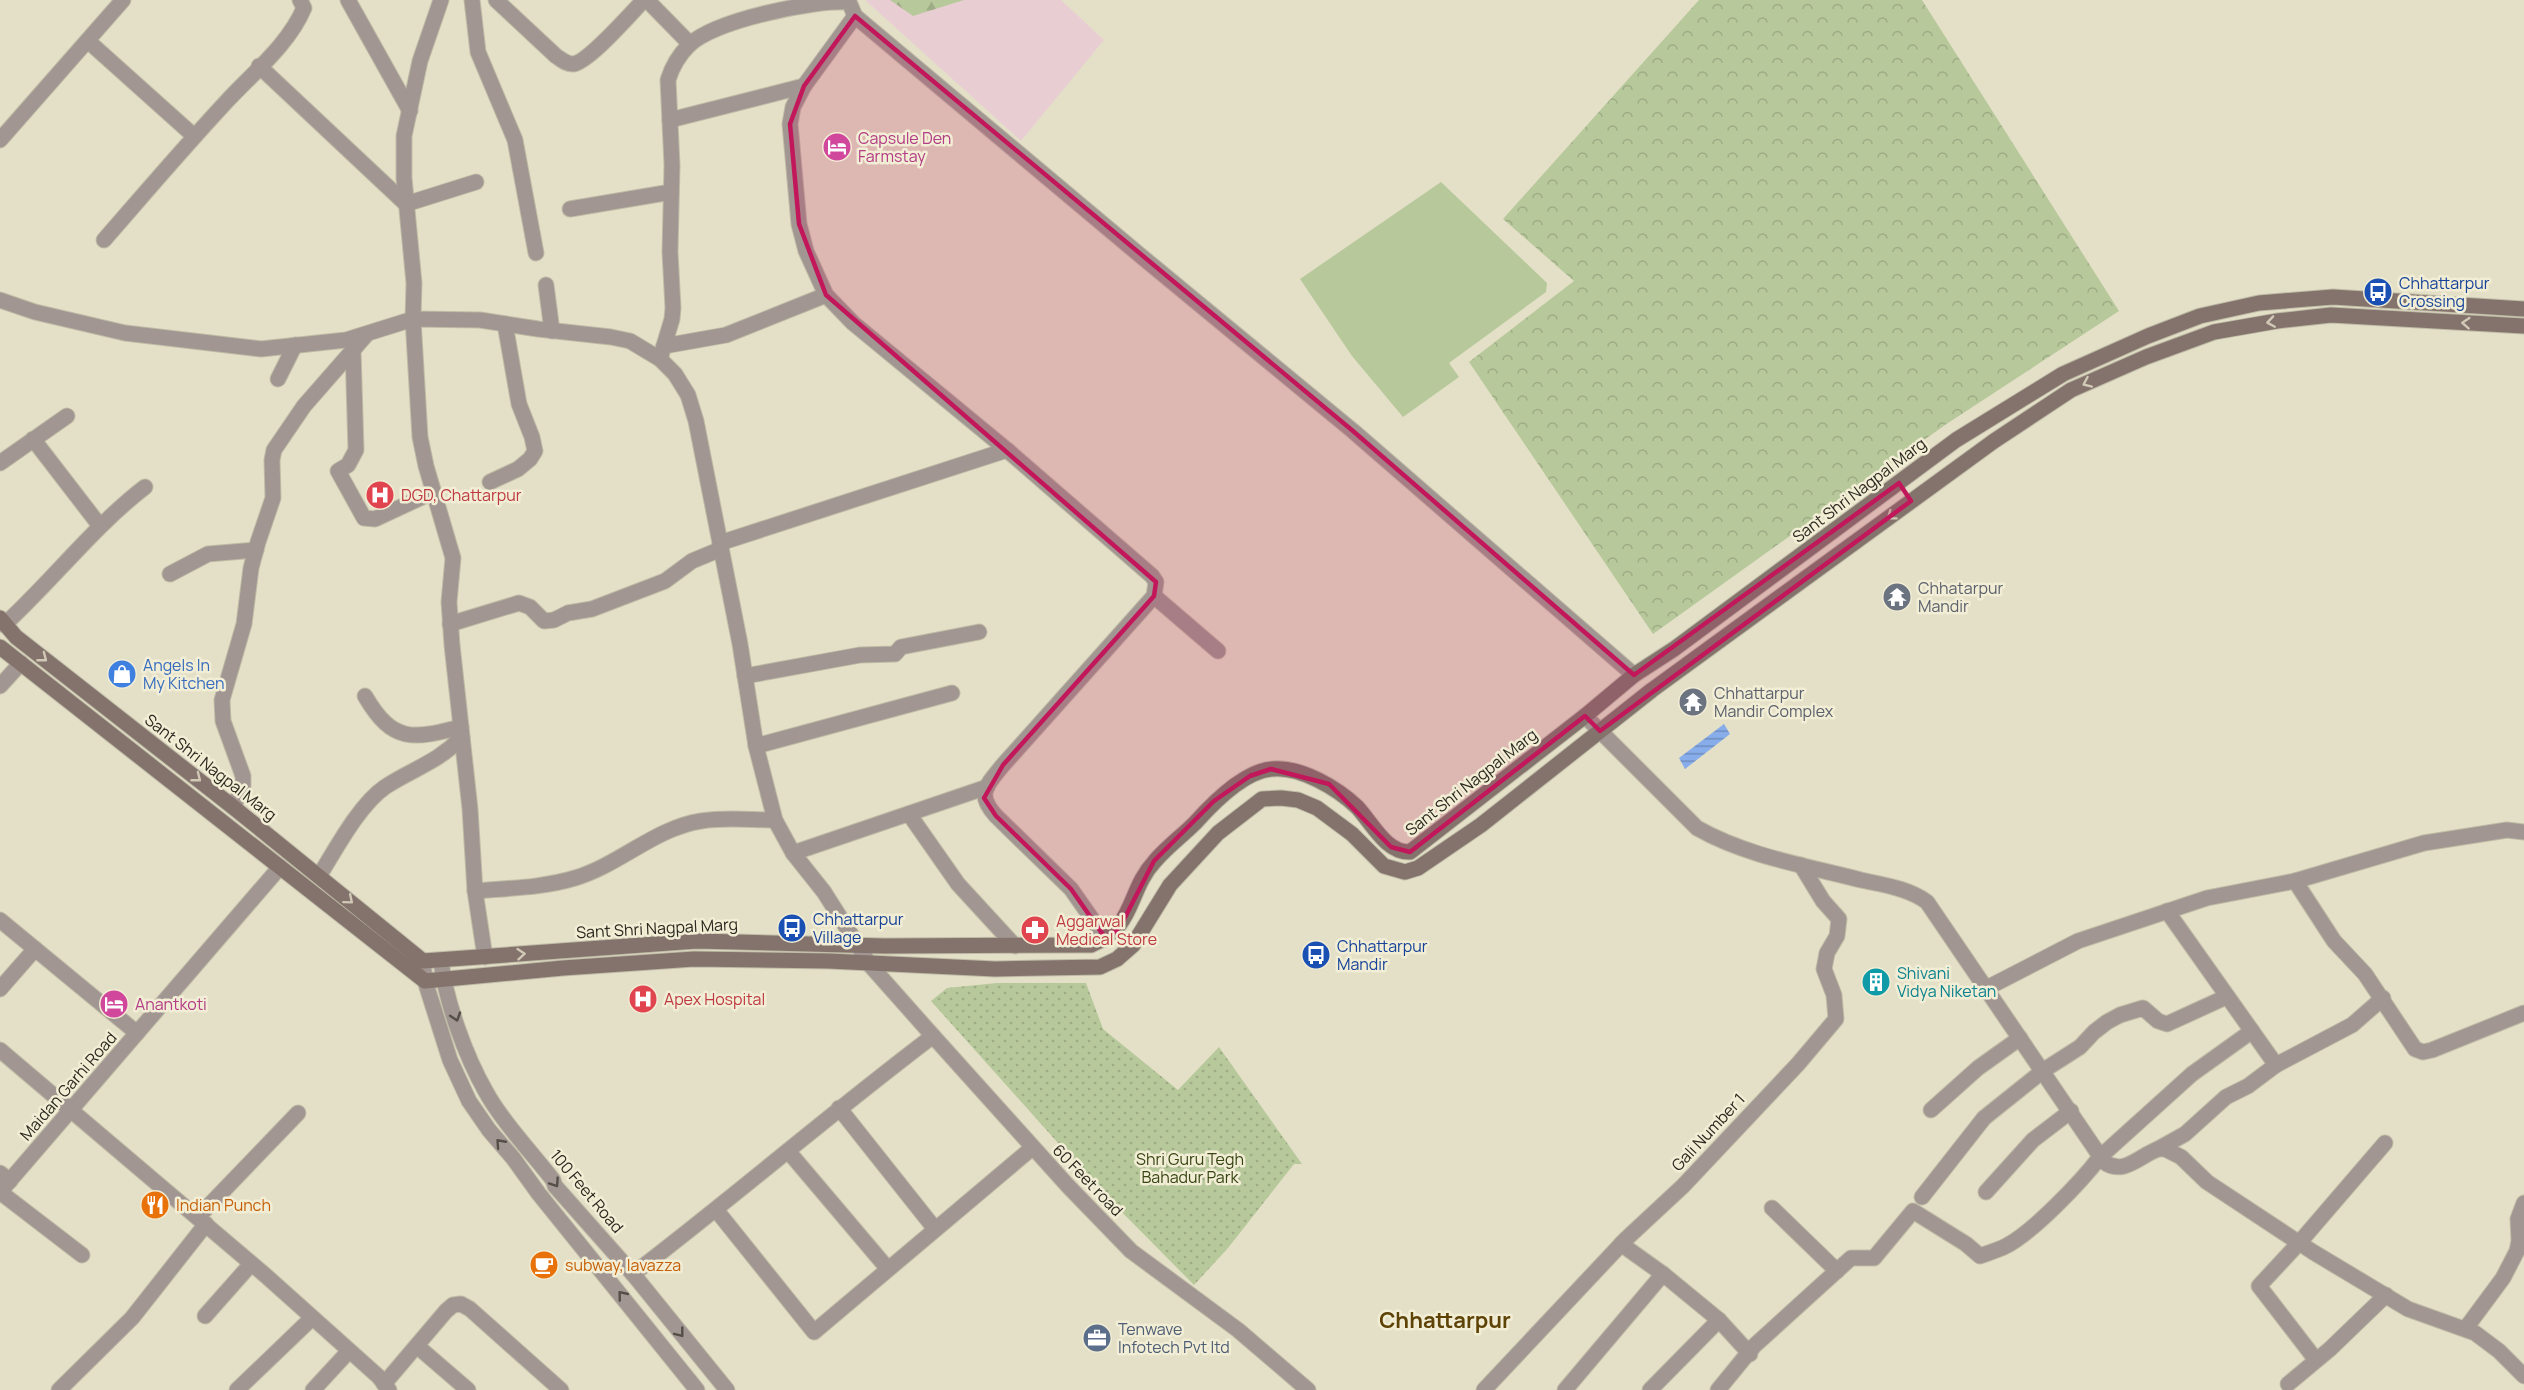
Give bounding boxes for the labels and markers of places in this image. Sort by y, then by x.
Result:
place label: Capsule Den Farmstay [858,127,951,167]
hotel icon: Capsule Den Farmstay [821,131,853,163]
place label: Chhattarpur Crossing [2399,272,2490,312]
bus stop icon: Chhattarpur Crossing [2362,276,2394,308]
hospital icon: DGD, Chattarpur [364,479,396,511]
place label: DGD, Chattarpur [401,484,522,506]
place label: Chhatarpur Mandir [1918,577,2003,617]
temple icon: Chhatarpur Mandir [1881,581,1913,613]
place label: Angels In My Kitchen [143,654,224,694]
shop icon: Angels In My Kitchen [106,658,138,690]
place label: Chhattarpur Mandir Complex [1714,682,1834,722]
temple icon: Chhattarpur Mandir Complex [1677,686,1709,718]
place label: Chhattarpur Village [813,908,904,948]
place label: Aggarwal Medical Store [1056,910,1157,950]
bus stop icon: Chhattarpur Village [776,912,808,944]
pharmacy icon: Aggarwal Medical Store [1019,914,1051,946]
place label: Chhattarpur Mandir [1337,935,1428,975]
bus stop icon: Chhattarpur Mandir [1300,939,1332,971]
place label: Shivani Vidya Niketan [1897,962,1996,1002]
building icon: Shivani Vidya Niketan [1860,966,1892,998]
hospital icon: Apex Hospital [627,983,659,1015]
hotel icon: Anantkoti [98,988,130,1020]
place label: Apex Hospital [664,988,765,1010]
place label: Anantkoti [135,993,207,1015]
restaurant icon: Indian Punch [139,1189,171,1221]
place label: Indian Punch [176,1194,271,1216]
cafe icon: subway, lavazza [528,1249,560,1281]
place label: subway, lavazza [565,1254,681,1276]
place label: Tenwave Infotech Pvt ltd [1118,1318,1230,1358]
office icon: Tenwave Infotech Pvt ltd [1081,1322,1113,1354]

